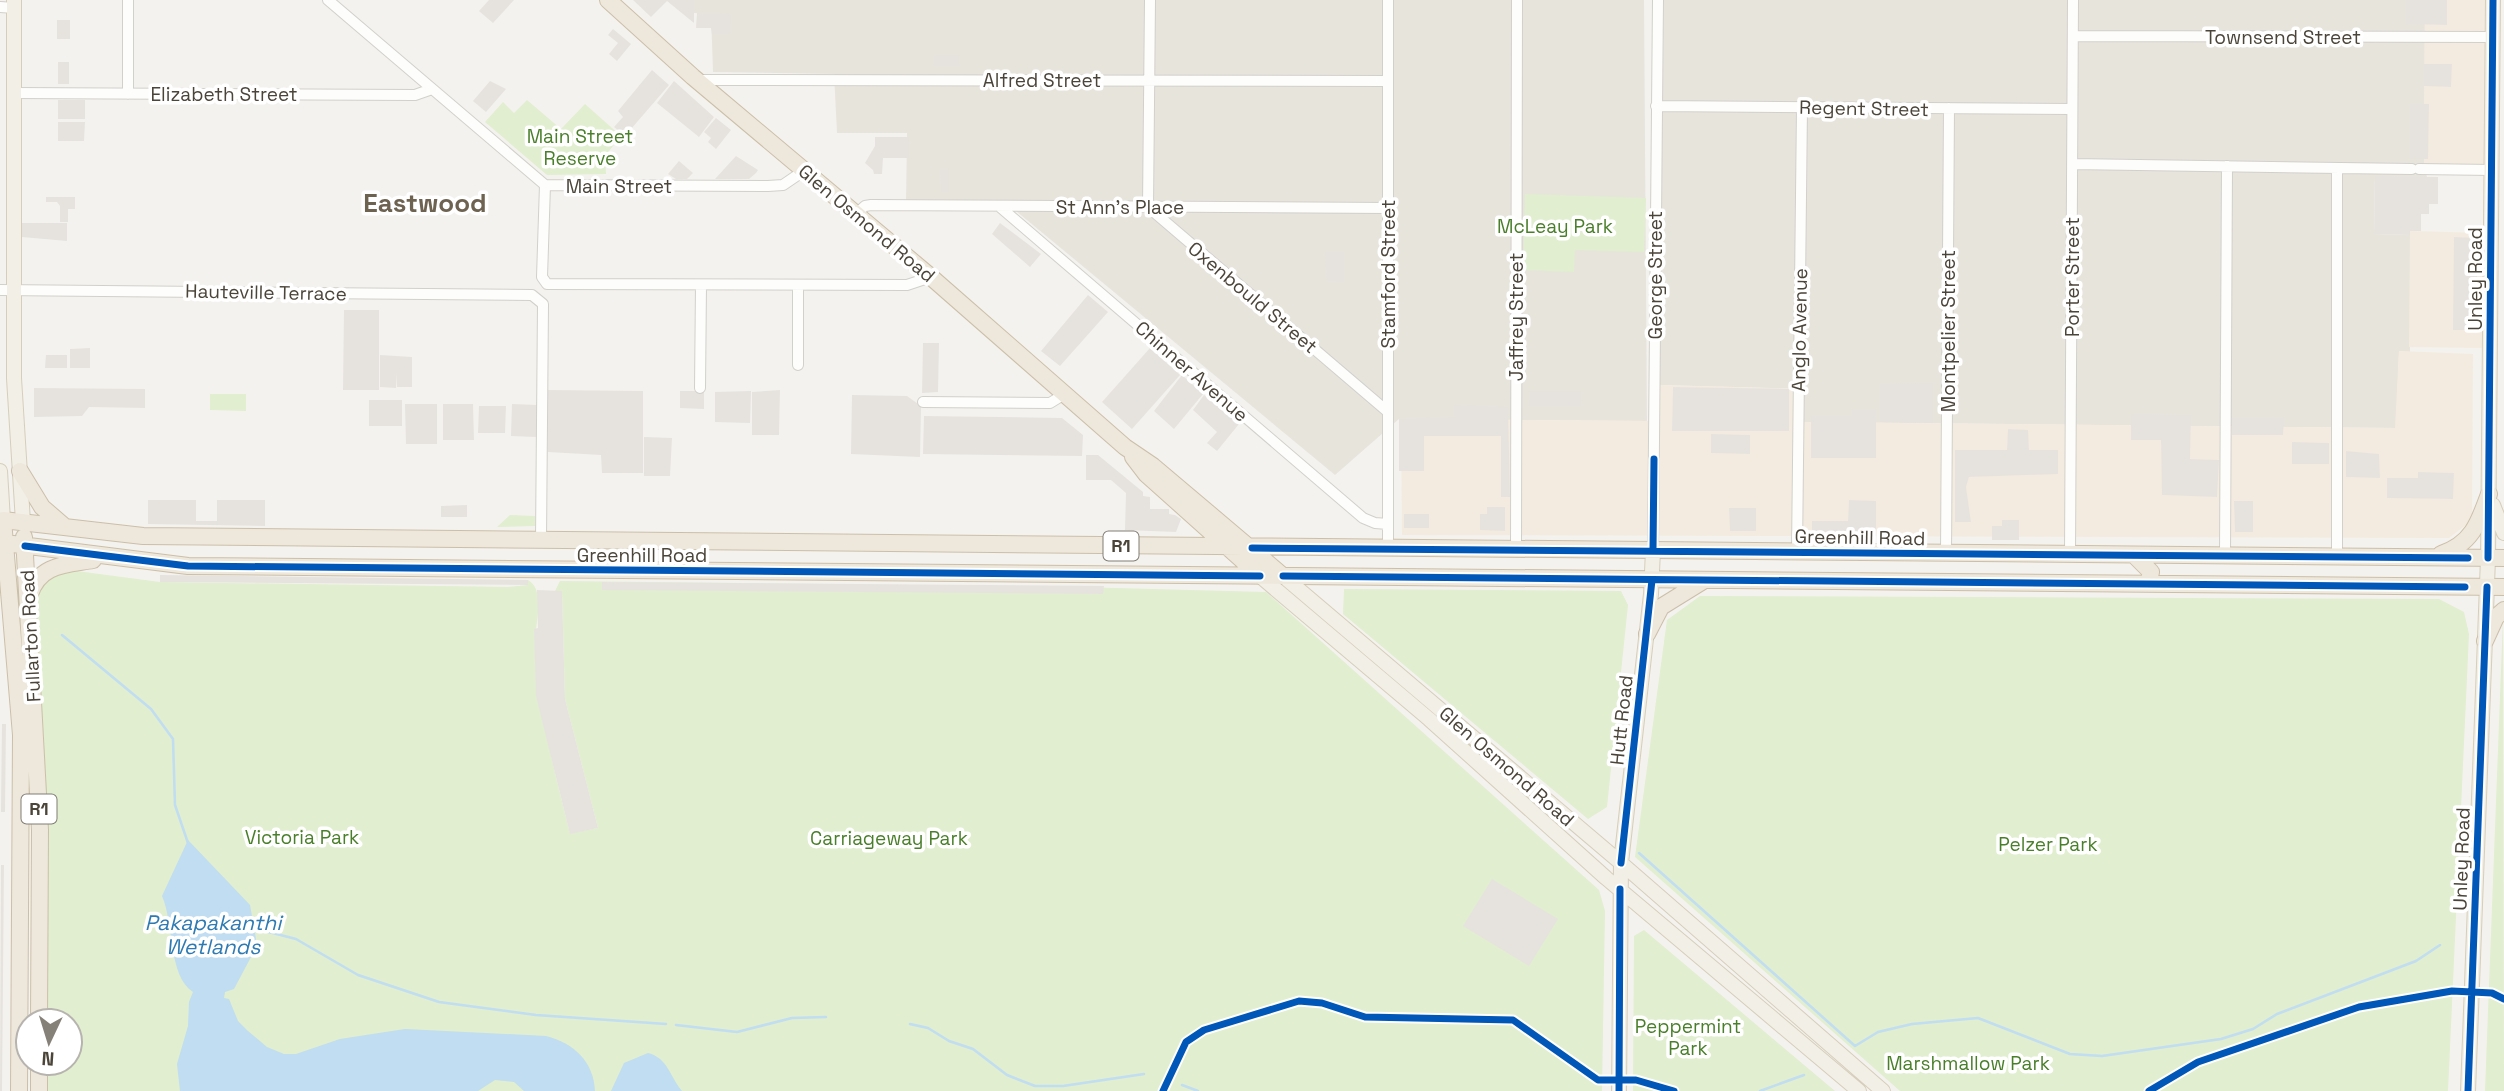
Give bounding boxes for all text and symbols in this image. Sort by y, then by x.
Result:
street label: Townsend Street [2205,25,2361,50]
street label: Alfred Street [983,68,1101,93]
street label: Elizabeth Street [150,82,298,107]
street label: Regent Street [1799,95,1929,122]
park label: Main Street Reserve [527,124,633,171]
street label: Glen Osmond Road [793,159,940,288]
street label: Main Street [566,174,672,199]
district label: Eastwood [363,186,487,220]
street label: St Ann's Place [1056,195,1184,220]
street label: Stamford Street [1376,199,1401,349]
street label: George Street [1643,211,1668,339]
park label: McLeay Park [1497,214,1613,239]
street label: Porter Street [2060,217,2085,337]
street label: Unley Road [2463,227,2488,331]
street label: Oxenbould Street [1183,236,1323,359]
street label: Montpelier Street [1936,250,1961,412]
street label: Jaffrey Street [1504,253,1529,381]
street label: Anglo Avenue [1786,268,1813,392]
street label: Hauteville Terrace [185,279,347,306]
street label: Chinner Avenue [1130,315,1253,427]
street label: Greenhill Road [1794,524,1926,551]
road number: R1 [1104,532,1138,560]
street label: Greenhill Road [577,543,707,568]
street label: Fullarton Road [15,569,46,703]
street label: Hutt Road [1604,674,1639,766]
street label: Glen Osmond Road [1434,701,1579,832]
road number: R1 [22,794,56,824]
street label: Unley Road [2447,807,2476,911]
park label: Victoria Park [245,825,359,850]
park label: Carriageway Park [810,826,968,851]
park label: Pelzer Park [1998,832,2098,857]
water label: Pakapakanthi Wetlands [145,909,284,960]
north arrow [14,1007,84,1077]
park label: Peppermint Park [1635,1014,1741,1061]
text: N [41,1046,55,1071]
park label: Marshmallow Park [1886,1051,2050,1076]

